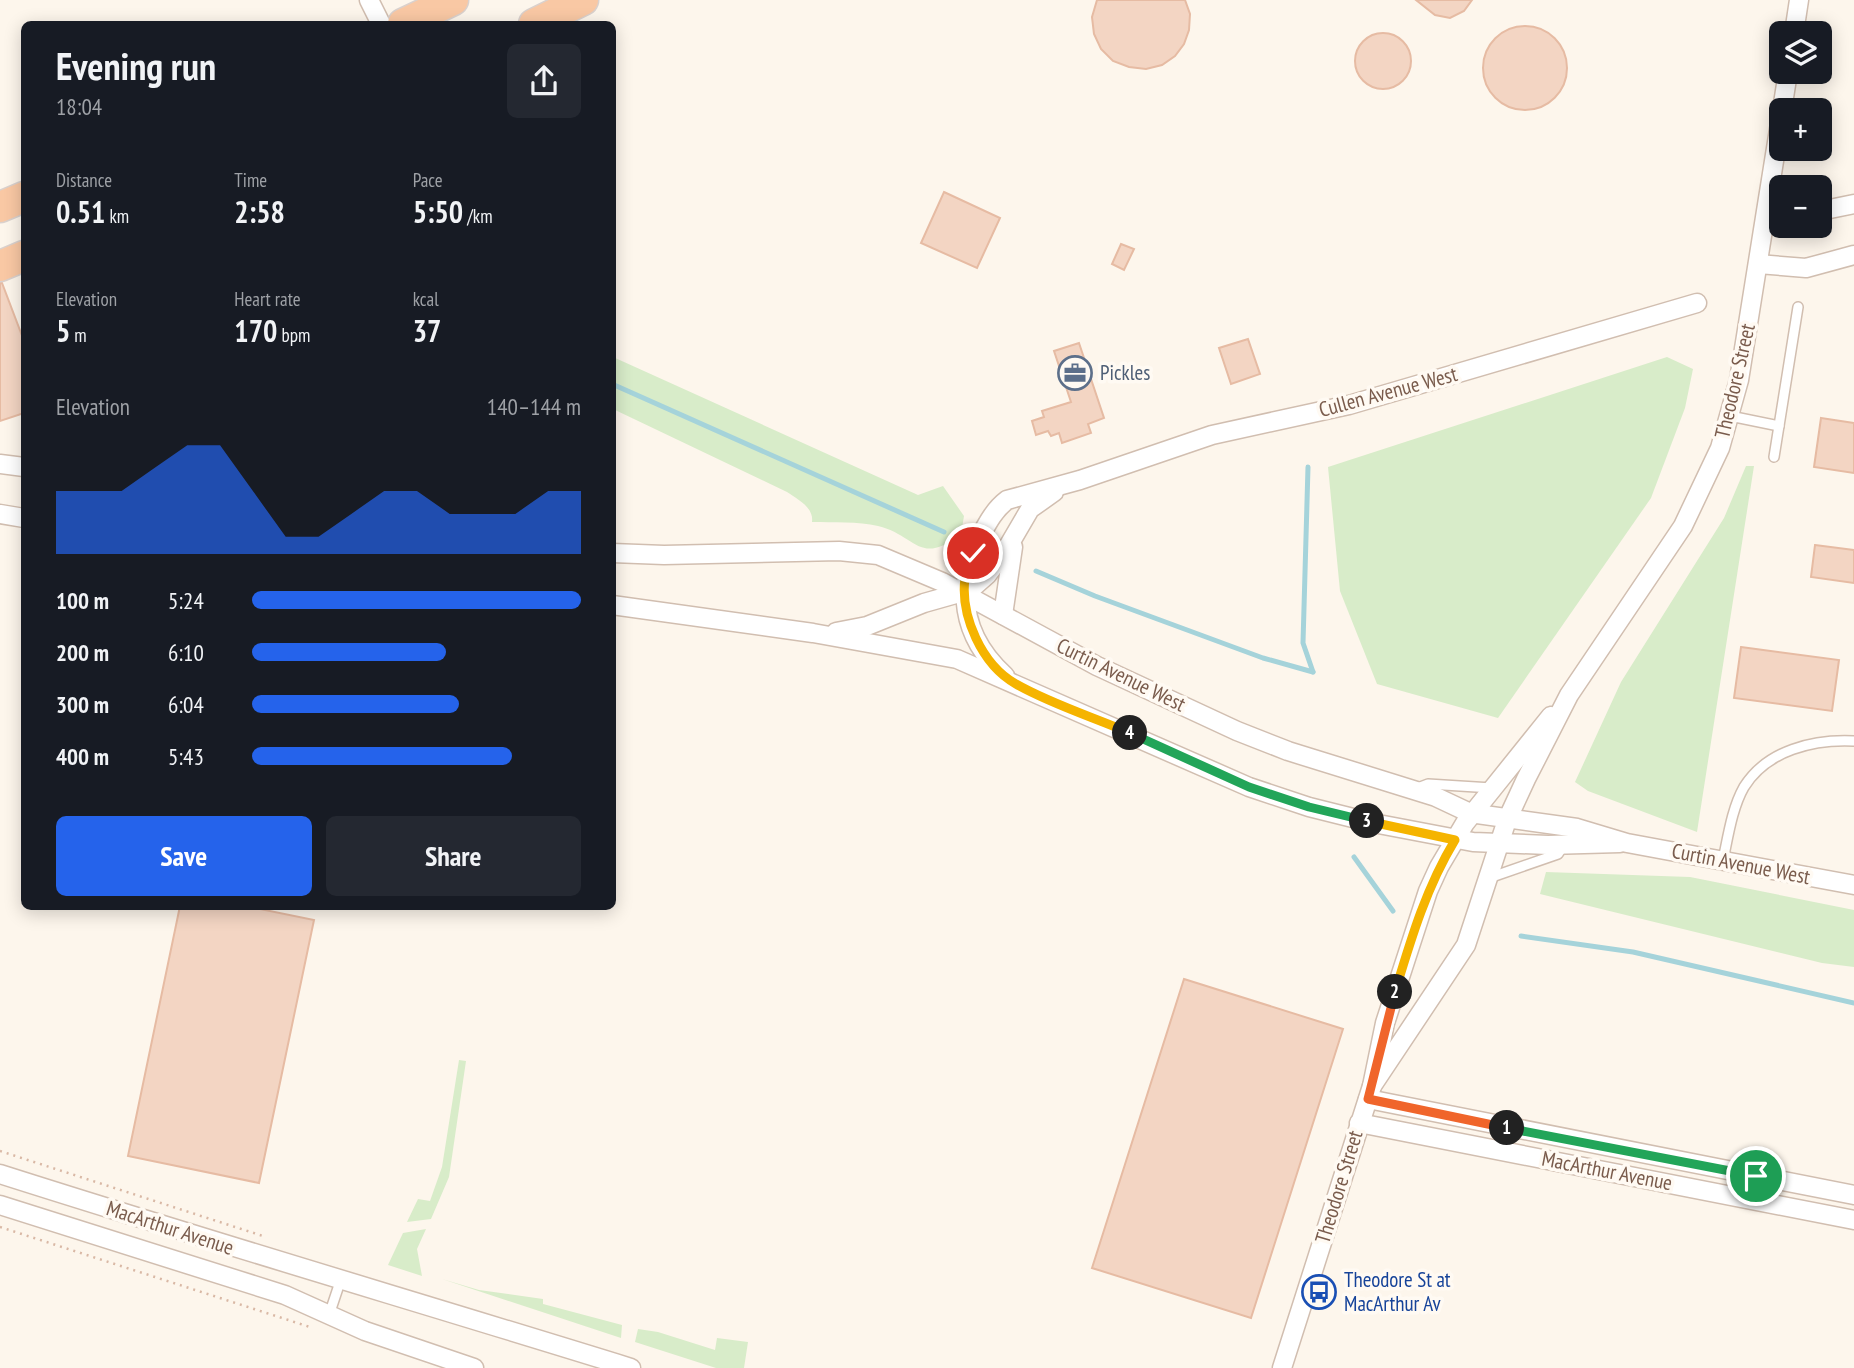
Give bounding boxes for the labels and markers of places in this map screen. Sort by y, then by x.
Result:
office icon: Pickles [1056,354,1094,392]
place label: Pickles [1100,359,1150,386]
pin [943,523,1003,583]
pin: 4 [1112,716,1148,750]
pin: 3 [1350,804,1384,838]
pin: 2 [1378,974,1412,1010]
pin: 1 [1490,1110,1524,1146]
pin [1726,1146,1786,1206]
place label: Theodore St at MacArthur Av [1344,1266,1451,1317]
bus stop icon: Theodore St at MacArthur Av [1300,1273,1338,1311]

